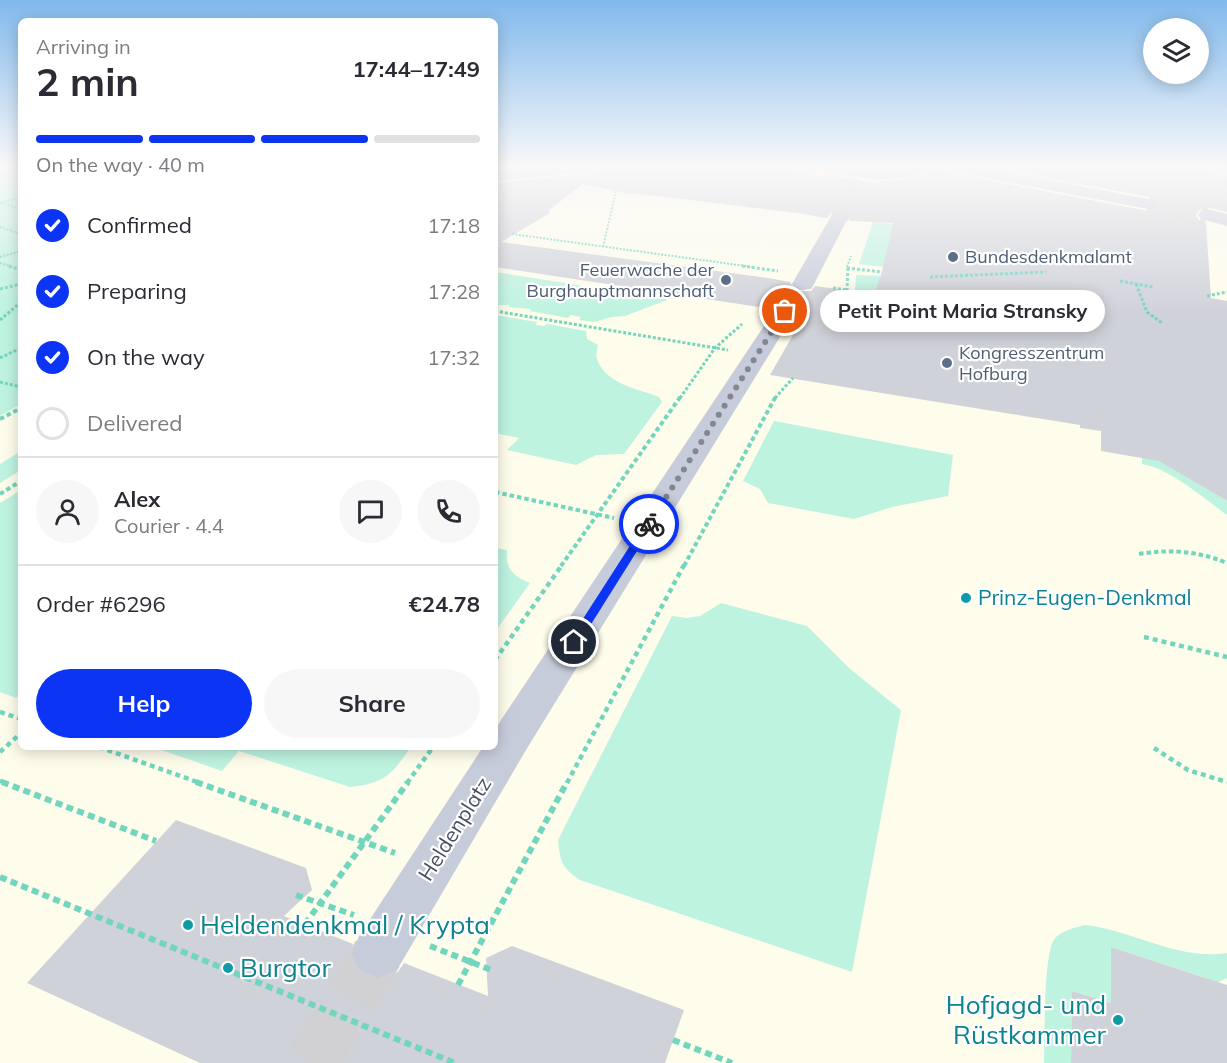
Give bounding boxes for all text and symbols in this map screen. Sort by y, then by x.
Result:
map controls [1143,18,1209,84]
button: layers [1143,18,1209,84]
text: Arriving in [36,34,131,59]
text: 17:44–17:49 [352,55,480,83]
text: 2 min [36,57,139,106]
text: On the way · 40 m [36,152,205,177]
icon: check [36,209,69,242]
text: Confirmed [87,211,192,239]
text: 17:18 [427,213,480,238]
place label: Bundesdenkmalamt [965,245,1132,268]
marker: Bundesdenkmalamt [946,250,960,264]
place label: Feuerwache der Burghauptmannschaft [527,258,714,302]
marker: Feuerwache der Burghauptmannschaft [719,273,733,287]
icon: check [36,275,69,308]
text: Preparing [87,277,187,305]
text: 17:28 [427,279,480,304]
pin [759,285,810,336]
callout: Petit Point Maria Stransky [821,290,1106,332]
icon: bag [768,294,801,327]
text: Petit Point Maria Stransky [838,298,1087,323]
icon: check [36,341,69,374]
place label: Kongresszentrum Hofburg [959,341,1104,385]
text: On the way [87,343,205,371]
text: 17:32 [427,345,480,370]
marker: Kongresszentrum Hofburg [940,356,954,370]
text: Delivered [87,409,182,437]
button: person [36,480,99,543]
button: chat [339,480,402,543]
button: phone [417,480,480,543]
text: Alex [114,485,160,513]
courier [619,494,679,554]
icon: bike [633,508,666,541]
text: Courier · 4.4 [114,513,224,538]
place label: Prinz-Eugen-Denkmal [978,584,1192,610]
text: Order #6296 [36,590,166,618]
text: €24.78 [409,590,480,618]
marker: Prinz-Eugen-Denkmal [959,591,973,605]
pin [548,616,599,667]
icon: home [557,625,590,658]
button: Help [36,669,252,738]
button: Share [264,669,480,738]
street label: Heldenplatz [412,772,496,885]
place label: Heldendenkmal / Krypta [200,908,490,941]
marker: Heldendenkmal / Krypta [181,918,195,932]
place label: Burgtor [240,951,331,984]
marker: Burgtor [221,961,235,975]
place label: Hofjagd- und Rüstkammer [946,988,1107,1051]
marker: Hofjagd- und Rüstkammer [1111,1013,1125,1027]

